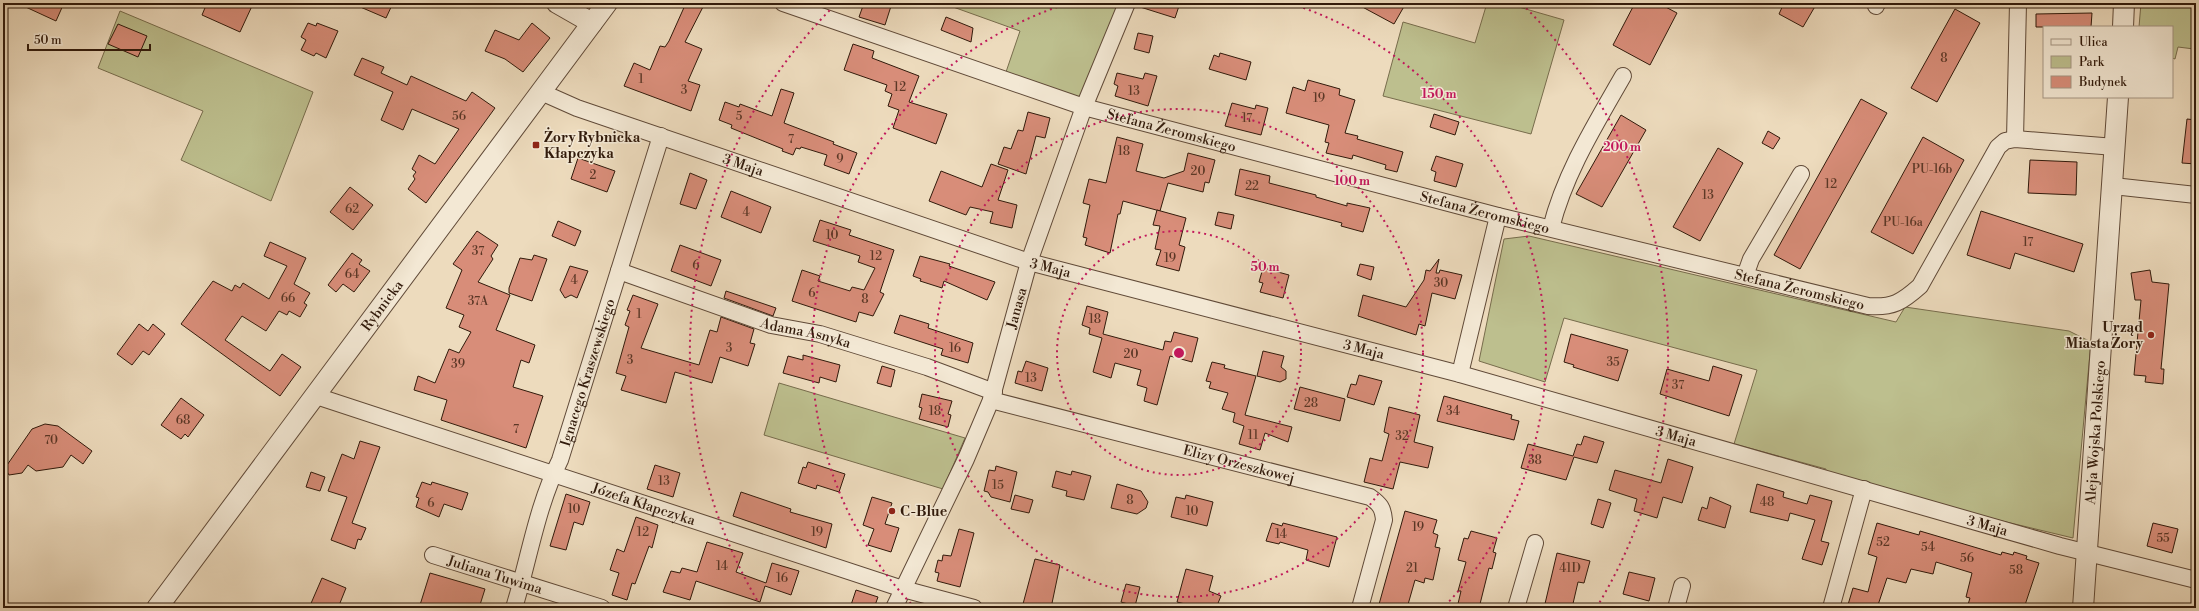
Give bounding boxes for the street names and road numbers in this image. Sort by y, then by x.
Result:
street label: Stefana Żeromskiego [1105,105,1238,157]
street label: 3 Maja [720,150,766,181]
street label: Stefana Żeromskiego [1418,188,1551,238]
street label: 3 Maja [1028,255,1073,283]
street label: Stefana Żeromskiego [1733,266,1866,315]
street label: Rybnicka [358,276,408,335]
street label: Janasa [1003,285,1032,332]
street label: Ignacego Kraszewskiego [557,297,620,449]
street label: Adama Asnyka [757,314,854,353]
street label: 3 Maja [1341,336,1387,364]
street label: Aleja Wojska Polskiego [2082,360,2110,506]
street label: 3 Maja [1653,423,1699,452]
street label: Elizy Orzeszkowej [1181,442,1297,487]
street label: Józefa Kłapczyka [588,479,698,530]
street label: 3 Maja [1965,512,2011,541]
street label: Juliana Tuwima [444,552,545,599]

